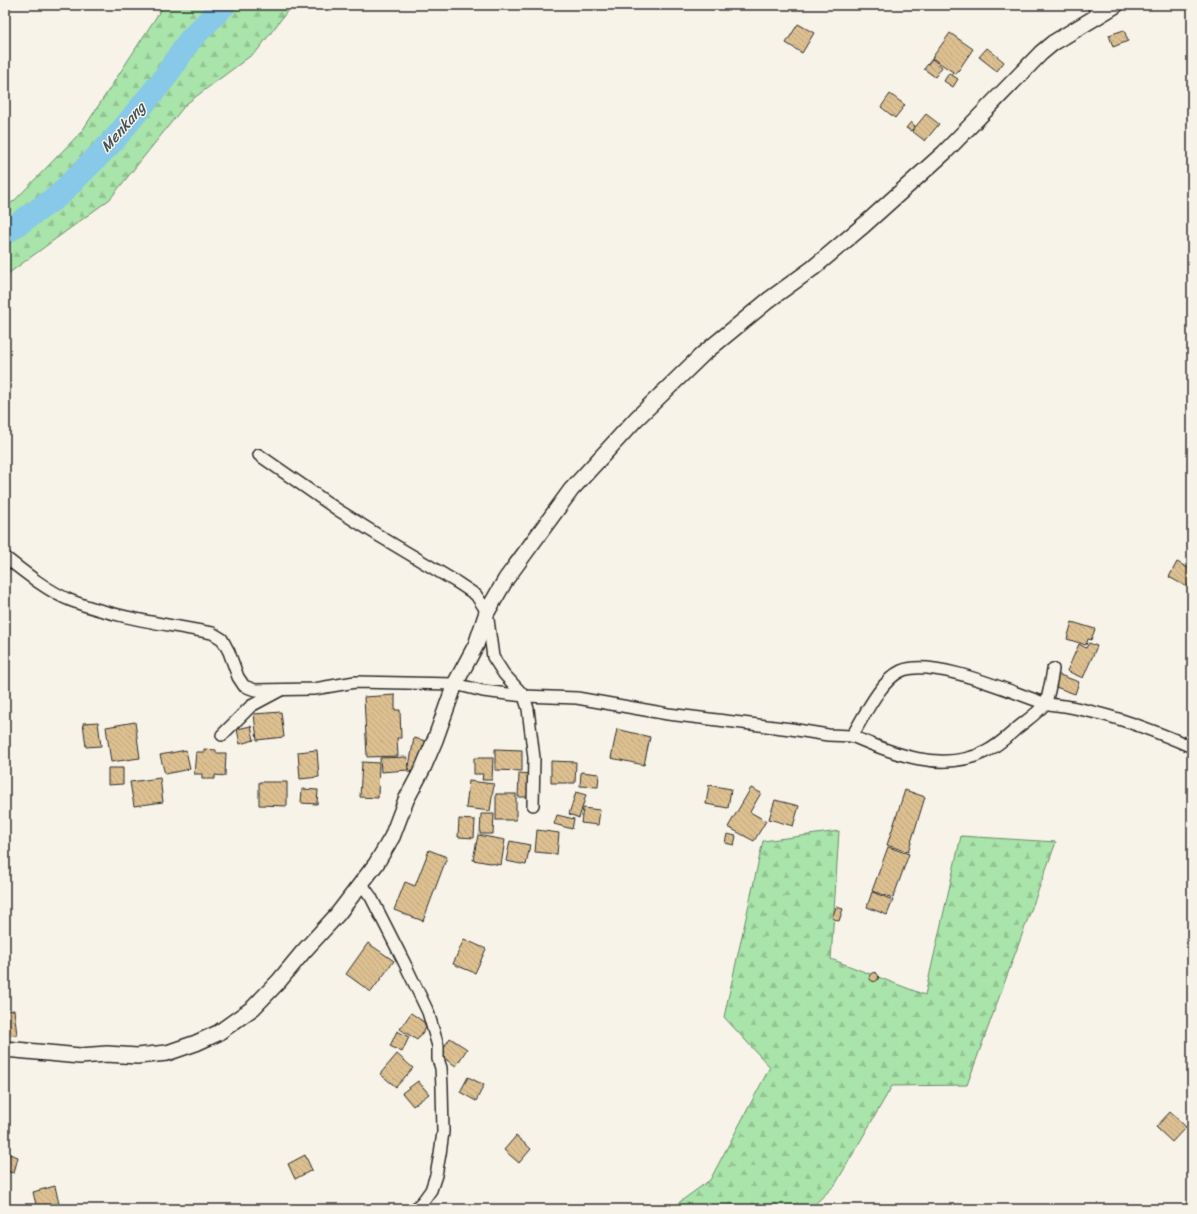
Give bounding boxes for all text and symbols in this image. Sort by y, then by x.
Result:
water label: Menkang [94,95,153,158]

